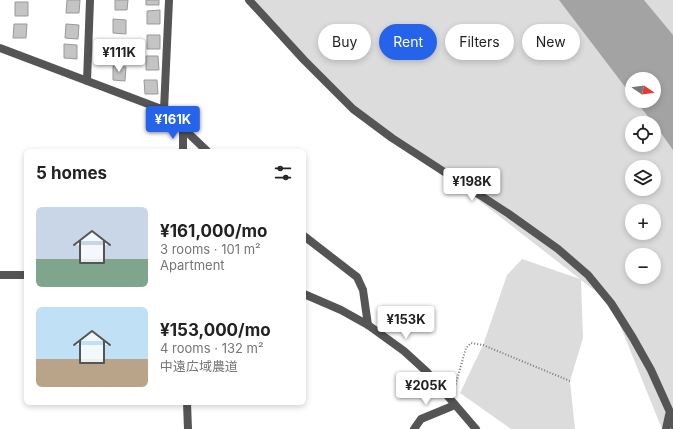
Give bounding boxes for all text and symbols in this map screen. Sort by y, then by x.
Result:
chip: Buy [318,24,371,60]
chip: Rent [379,24,437,60]
chip: Filters [445,24,514,60]
chip: New [522,24,580,60]
pin: ¥111K [91,39,147,73]
text: ¥111K [102,44,136,60]
north arrow [625,72,661,108]
map controls [625,72,661,284]
pin: ¥161K [145,106,201,140]
text: ¥161K [155,111,191,127]
button: locate [625,116,661,152]
button: layers [625,160,661,196]
icon: filters [272,162,294,184]
text: 5 homes [36,163,107,183]
pin: ¥198K [444,168,500,202]
text: ¥198K [452,173,492,189]
button: + [625,204,661,240]
text: ¥161,000/mo [160,221,268,241]
icon: home [68,223,116,271]
text: 3 rooms · 101 m² [160,241,261,257]
button: − [625,248,661,284]
text: Apartment [160,257,225,273]
pin: ¥153K [378,306,434,340]
text: ¥153K [386,311,426,327]
text: ¥153,000/mo [160,320,271,340]
icon: home [68,323,116,371]
text: 4 rooms · 132 m² [160,340,264,356]
text: 中遠広域農道 [160,358,238,374]
pin: ¥205K [398,372,454,406]
text: ¥205K [405,377,447,393]

